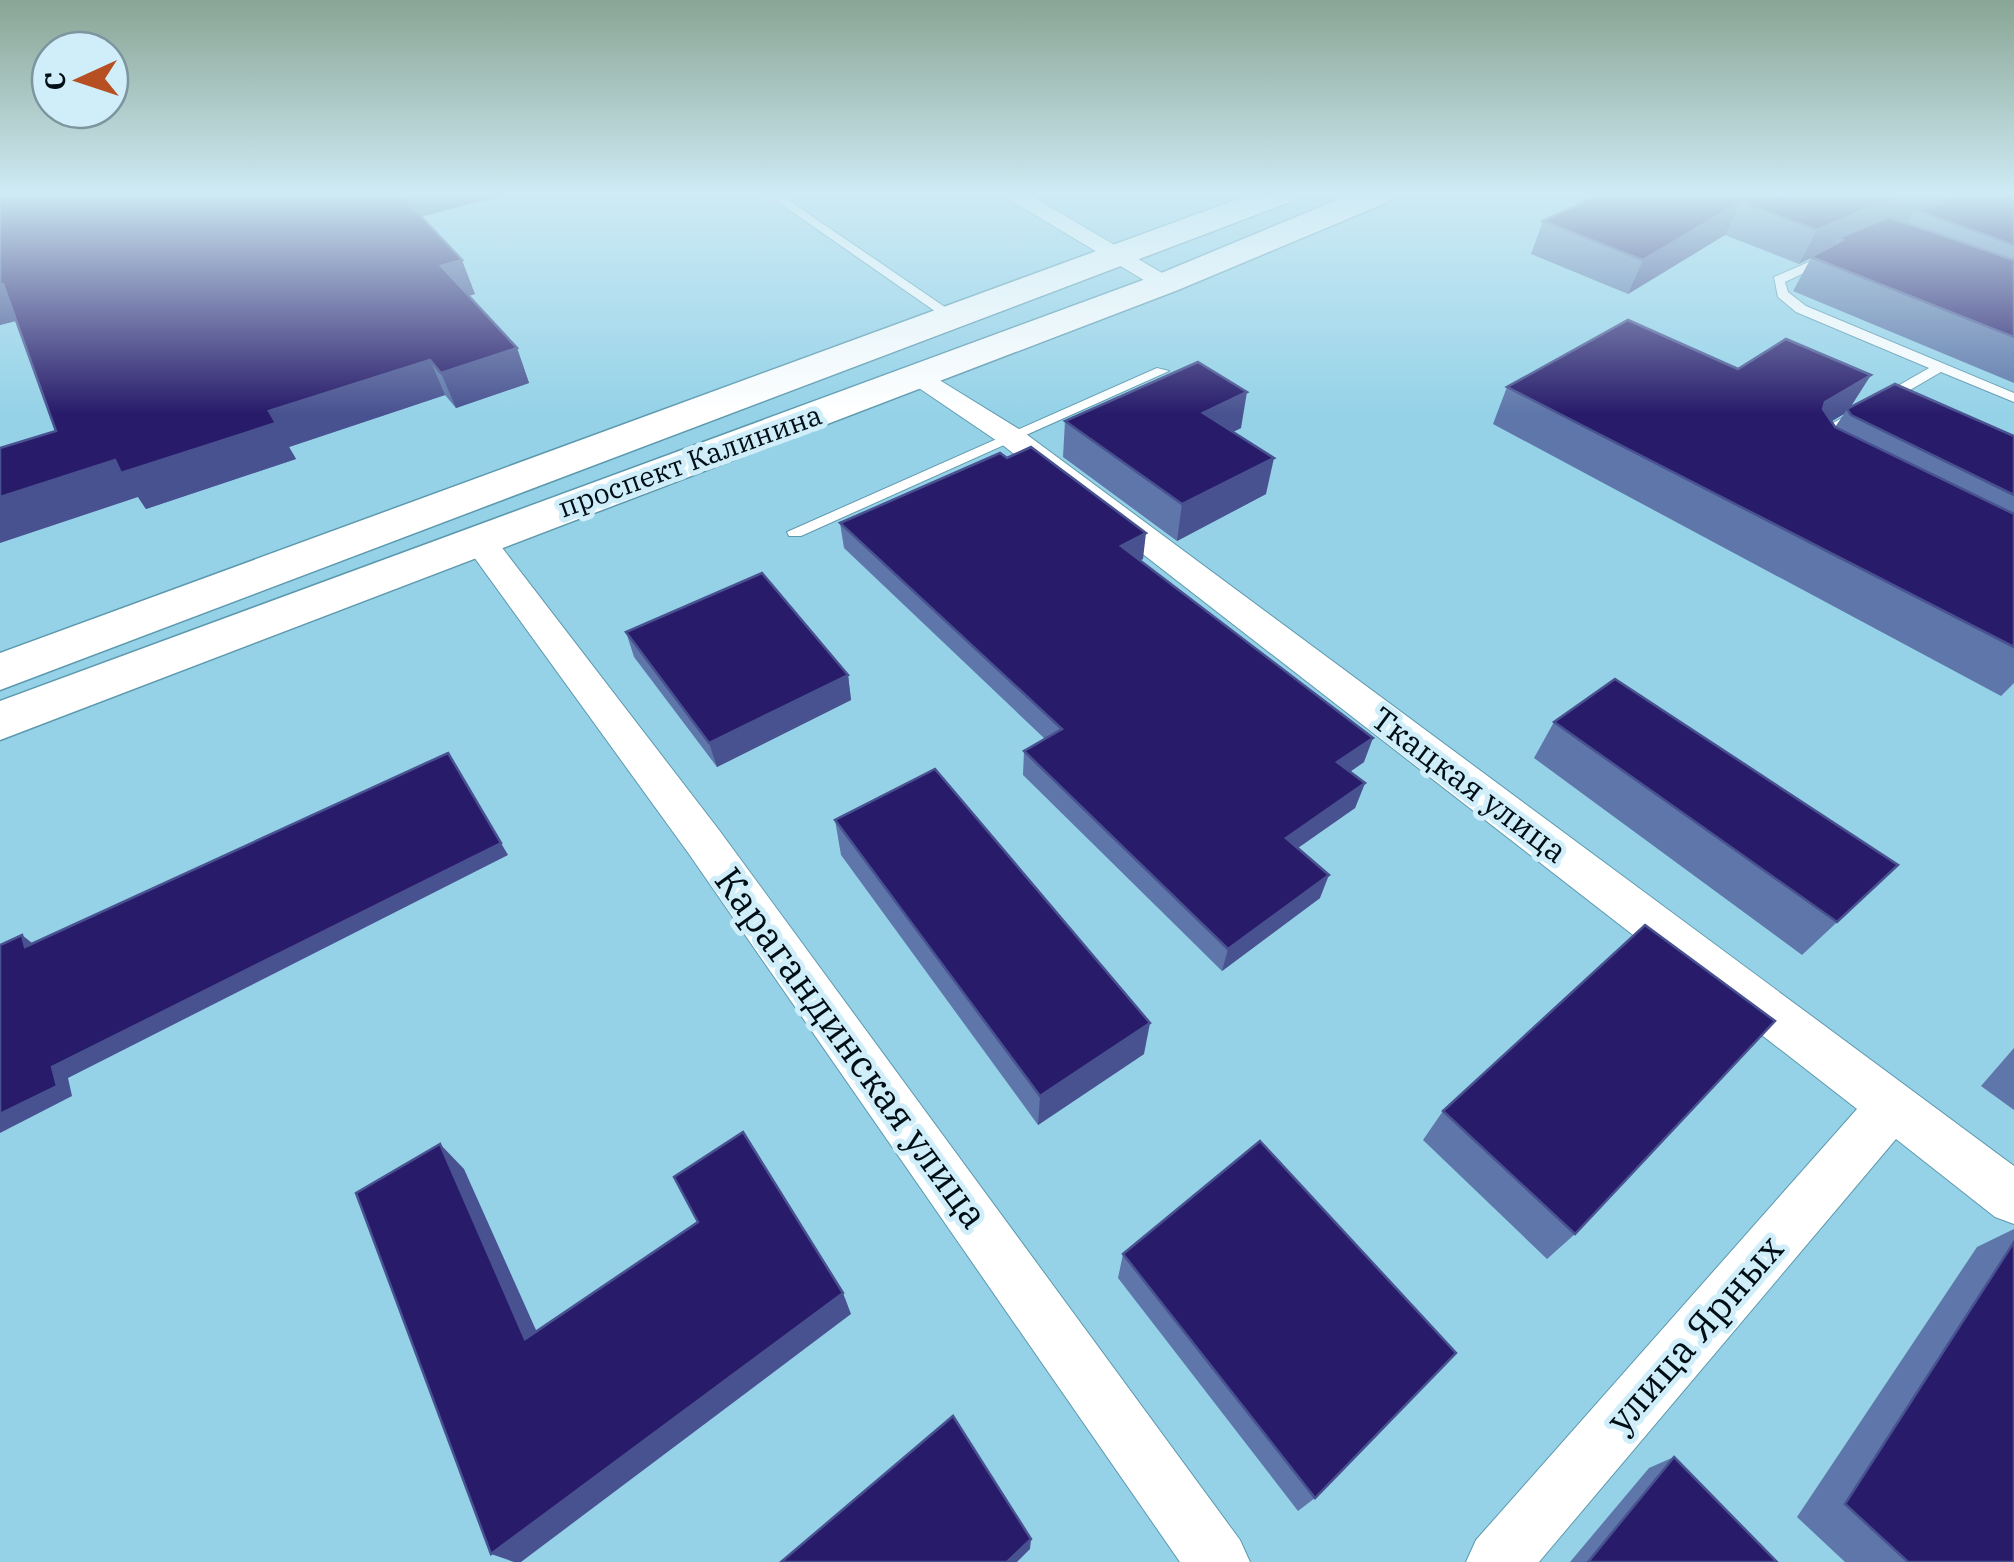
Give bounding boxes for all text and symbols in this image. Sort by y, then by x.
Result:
north arrow [30,30,130,130]
text: С [36,71,73,92]
street label: проспект Калинина [553,396,827,525]
street label: Ткацкая улица [1363,697,1576,871]
street label: Карагандинская улица [705,857,1000,1237]
street label: улица Ярных [1594,1224,1793,1442]

